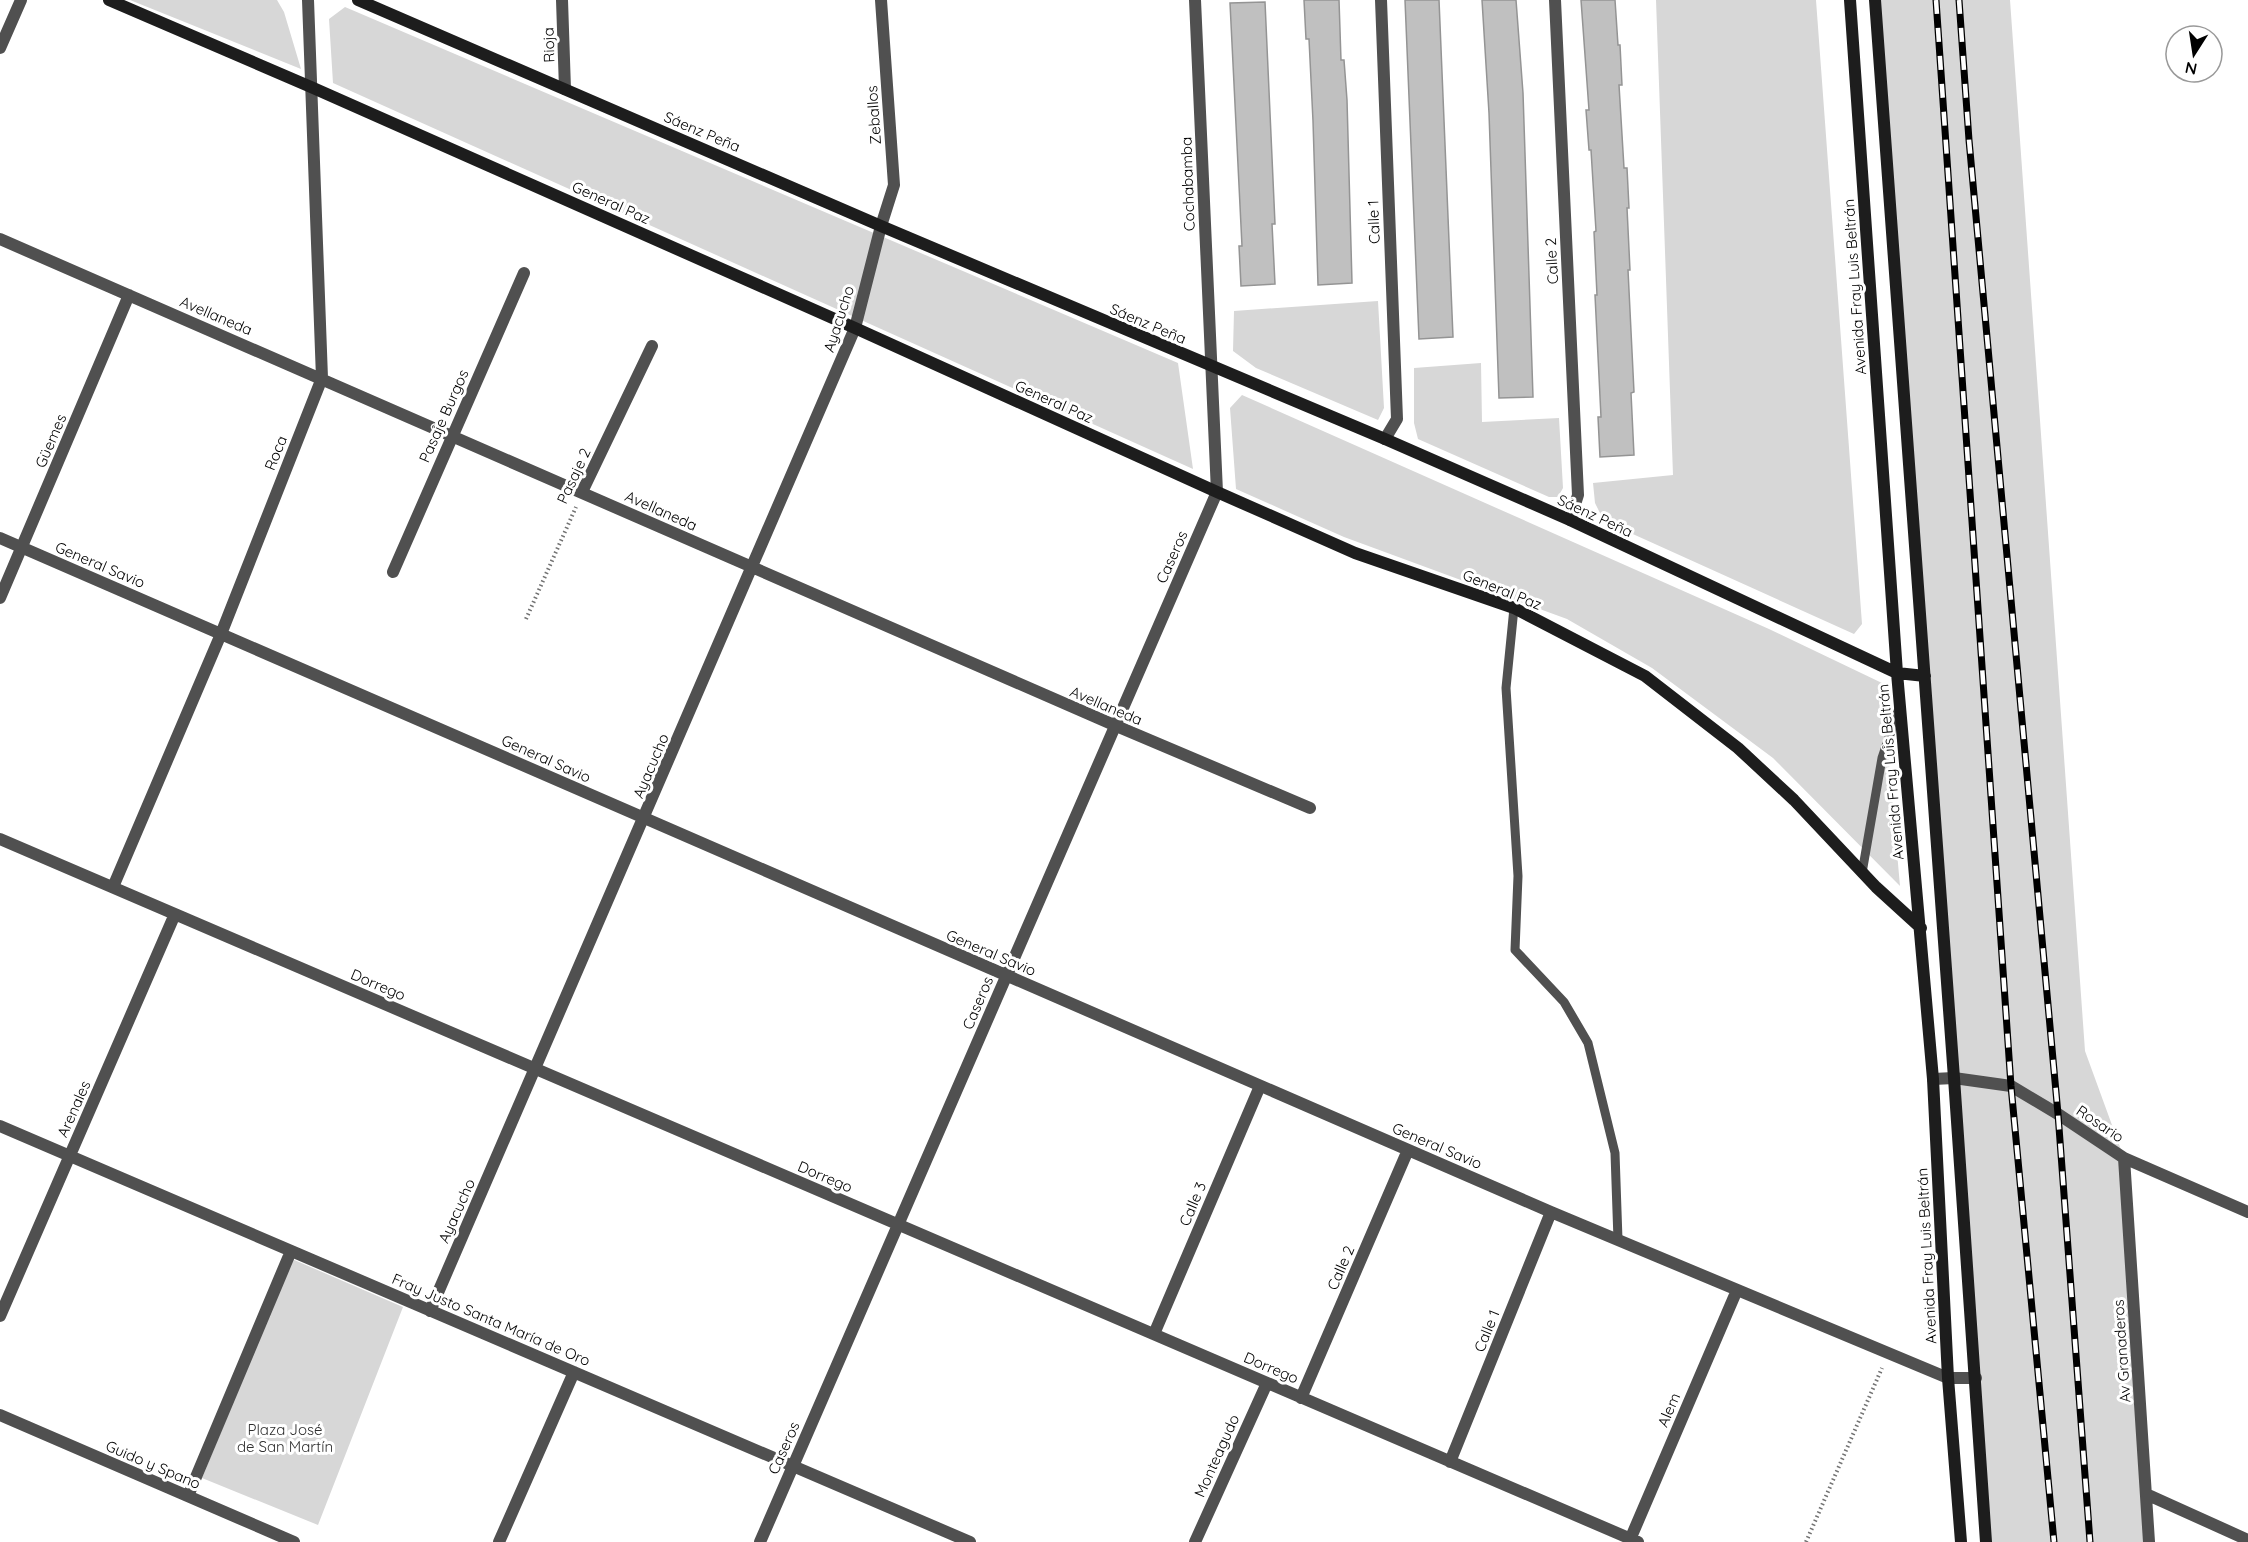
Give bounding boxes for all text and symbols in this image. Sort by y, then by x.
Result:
north arrow [2164,24,2224,84]
street label: Rioja [538,27,559,63]
text: N [2183,58,2199,80]
street label: Zeballos [862,85,885,145]
street label: Sáenz Peña [661,107,743,156]
street label: Cochabamba [1176,137,1199,231]
street label: General Paz [569,177,653,228]
street label: Avenida Fray Luis Beltrán [1839,198,1870,376]
street label: Calle 1 [1363,200,1384,244]
street label: Calle 2 [1541,237,1562,285]
street label: Ayacucho [819,283,858,354]
street label: Avellaneda [177,292,255,339]
street label: Sáenz Peña [1107,299,1189,348]
street label: Pasaje Burgos [415,366,473,465]
street label: General Paz [1012,376,1096,427]
street label: Güemes [31,411,70,471]
street label: Roca [260,433,291,473]
street label: Pasaje 2 [552,445,595,507]
street label: Avellaneda [622,486,700,535]
street label: Sáenz Peña [1554,490,1636,541]
street label: Caseros [1151,527,1192,586]
street label: General Savio [52,537,148,592]
street label: General Paz [1460,565,1544,614]
street label: Avellaneda [1067,682,1145,729]
street label: Avenida Fray Luis Beltrán [1873,683,1908,861]
street label: General Savio [499,730,594,787]
street label: Ayacucho [628,731,673,801]
street label: General Savio [943,925,1039,980]
street label: Dorrego [348,965,408,1005]
street label: Caseros [958,973,997,1032]
street label: Arenales [53,1077,94,1140]
street label: Rosario [2073,1101,2128,1146]
street label: General Savio [1389,1118,1485,1173]
street label: Dorrego [795,1157,855,1197]
street label: Avenida Fray Luis Beltrán [1912,1167,1941,1345]
street label: Ayacucho [434,1176,479,1246]
street label: Calle 3 [1175,1179,1210,1229]
street label: Calle 2 [1323,1243,1358,1293]
street label: Fray Justo Santa María de Oro [389,1269,593,1370]
street label: Av Granaderos [2108,1299,2135,1403]
street label: Calle 1 [1470,1307,1504,1355]
street label: Dorrego [1241,1348,1301,1388]
street label: Alem [1653,1390,1684,1430]
street label: Monteagudo [1190,1411,1243,1500]
street label: Caseros [763,1418,804,1477]
park label: Plaza José de San Martín [237,1420,333,1456]
street label: Guido y Spano [103,1436,204,1493]

